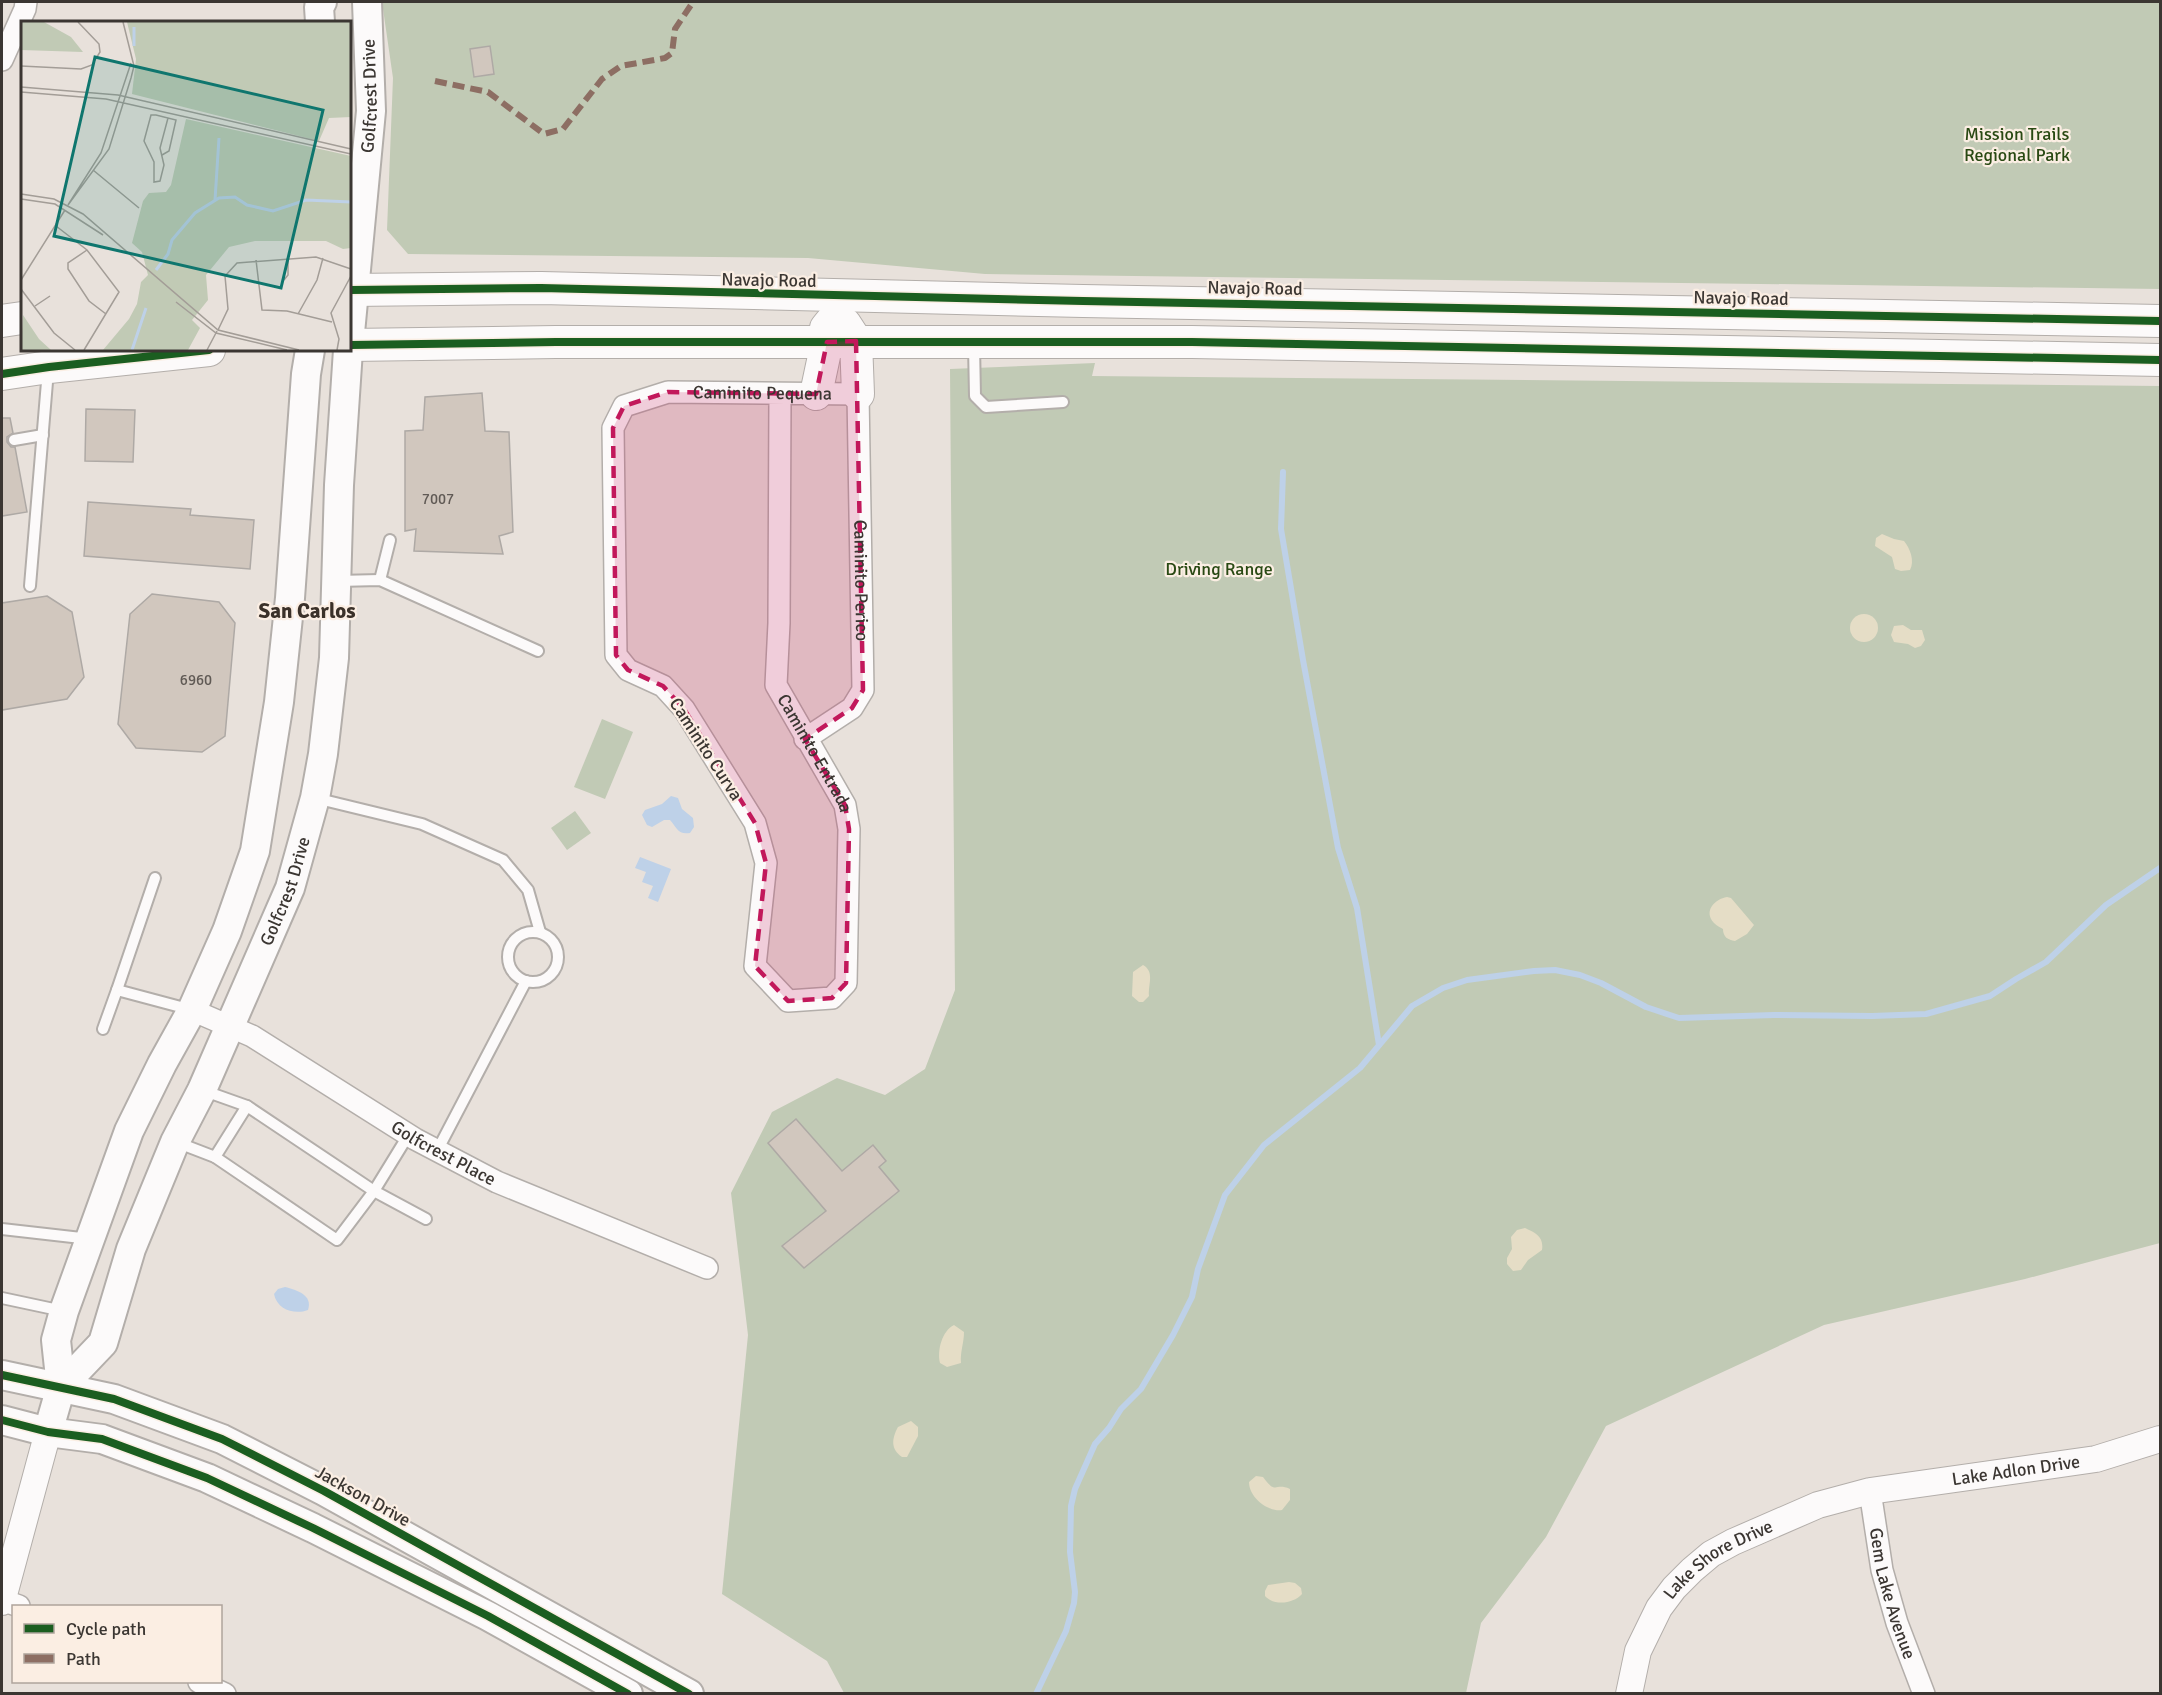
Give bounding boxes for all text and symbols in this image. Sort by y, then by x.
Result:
inset map [21,21,351,351]
street label: Golfcrest Drive [356,38,382,154]
park label: Mission Trails Regional Park [1964,123,2070,166]
street label: Navajo Road [721,268,817,292]
street label: Navajo Road [1207,276,1303,300]
street label: Navajo Road [1693,286,1789,310]
street label: Caminito Pequena [693,381,832,405]
house number: 7007 [422,490,454,508]
street label: Caminito Perico [849,519,873,641]
park label: Driving Range [1165,558,1273,580]
district label: San Carlos [258,598,356,624]
house number: 6960 [180,671,212,689]
street label: Caminito Entrada [772,690,857,814]
street label: Caminito Curva [665,693,747,805]
street label: Golfcrest Drive [255,834,315,949]
street label: Golfcrest Place [387,1116,500,1190]
street label: Lake Adlon Drive [1950,1450,2081,1490]
street label: Jackson Drive [312,1461,414,1531]
street label: Lake Shore Drive [1658,1515,1776,1604]
street label: Gem Lake Avenue [1865,1526,1921,1662]
legend [12,1605,222,1683]
text: Cycle path [66,1618,146,1640]
text: Path [66,1648,101,1670]

